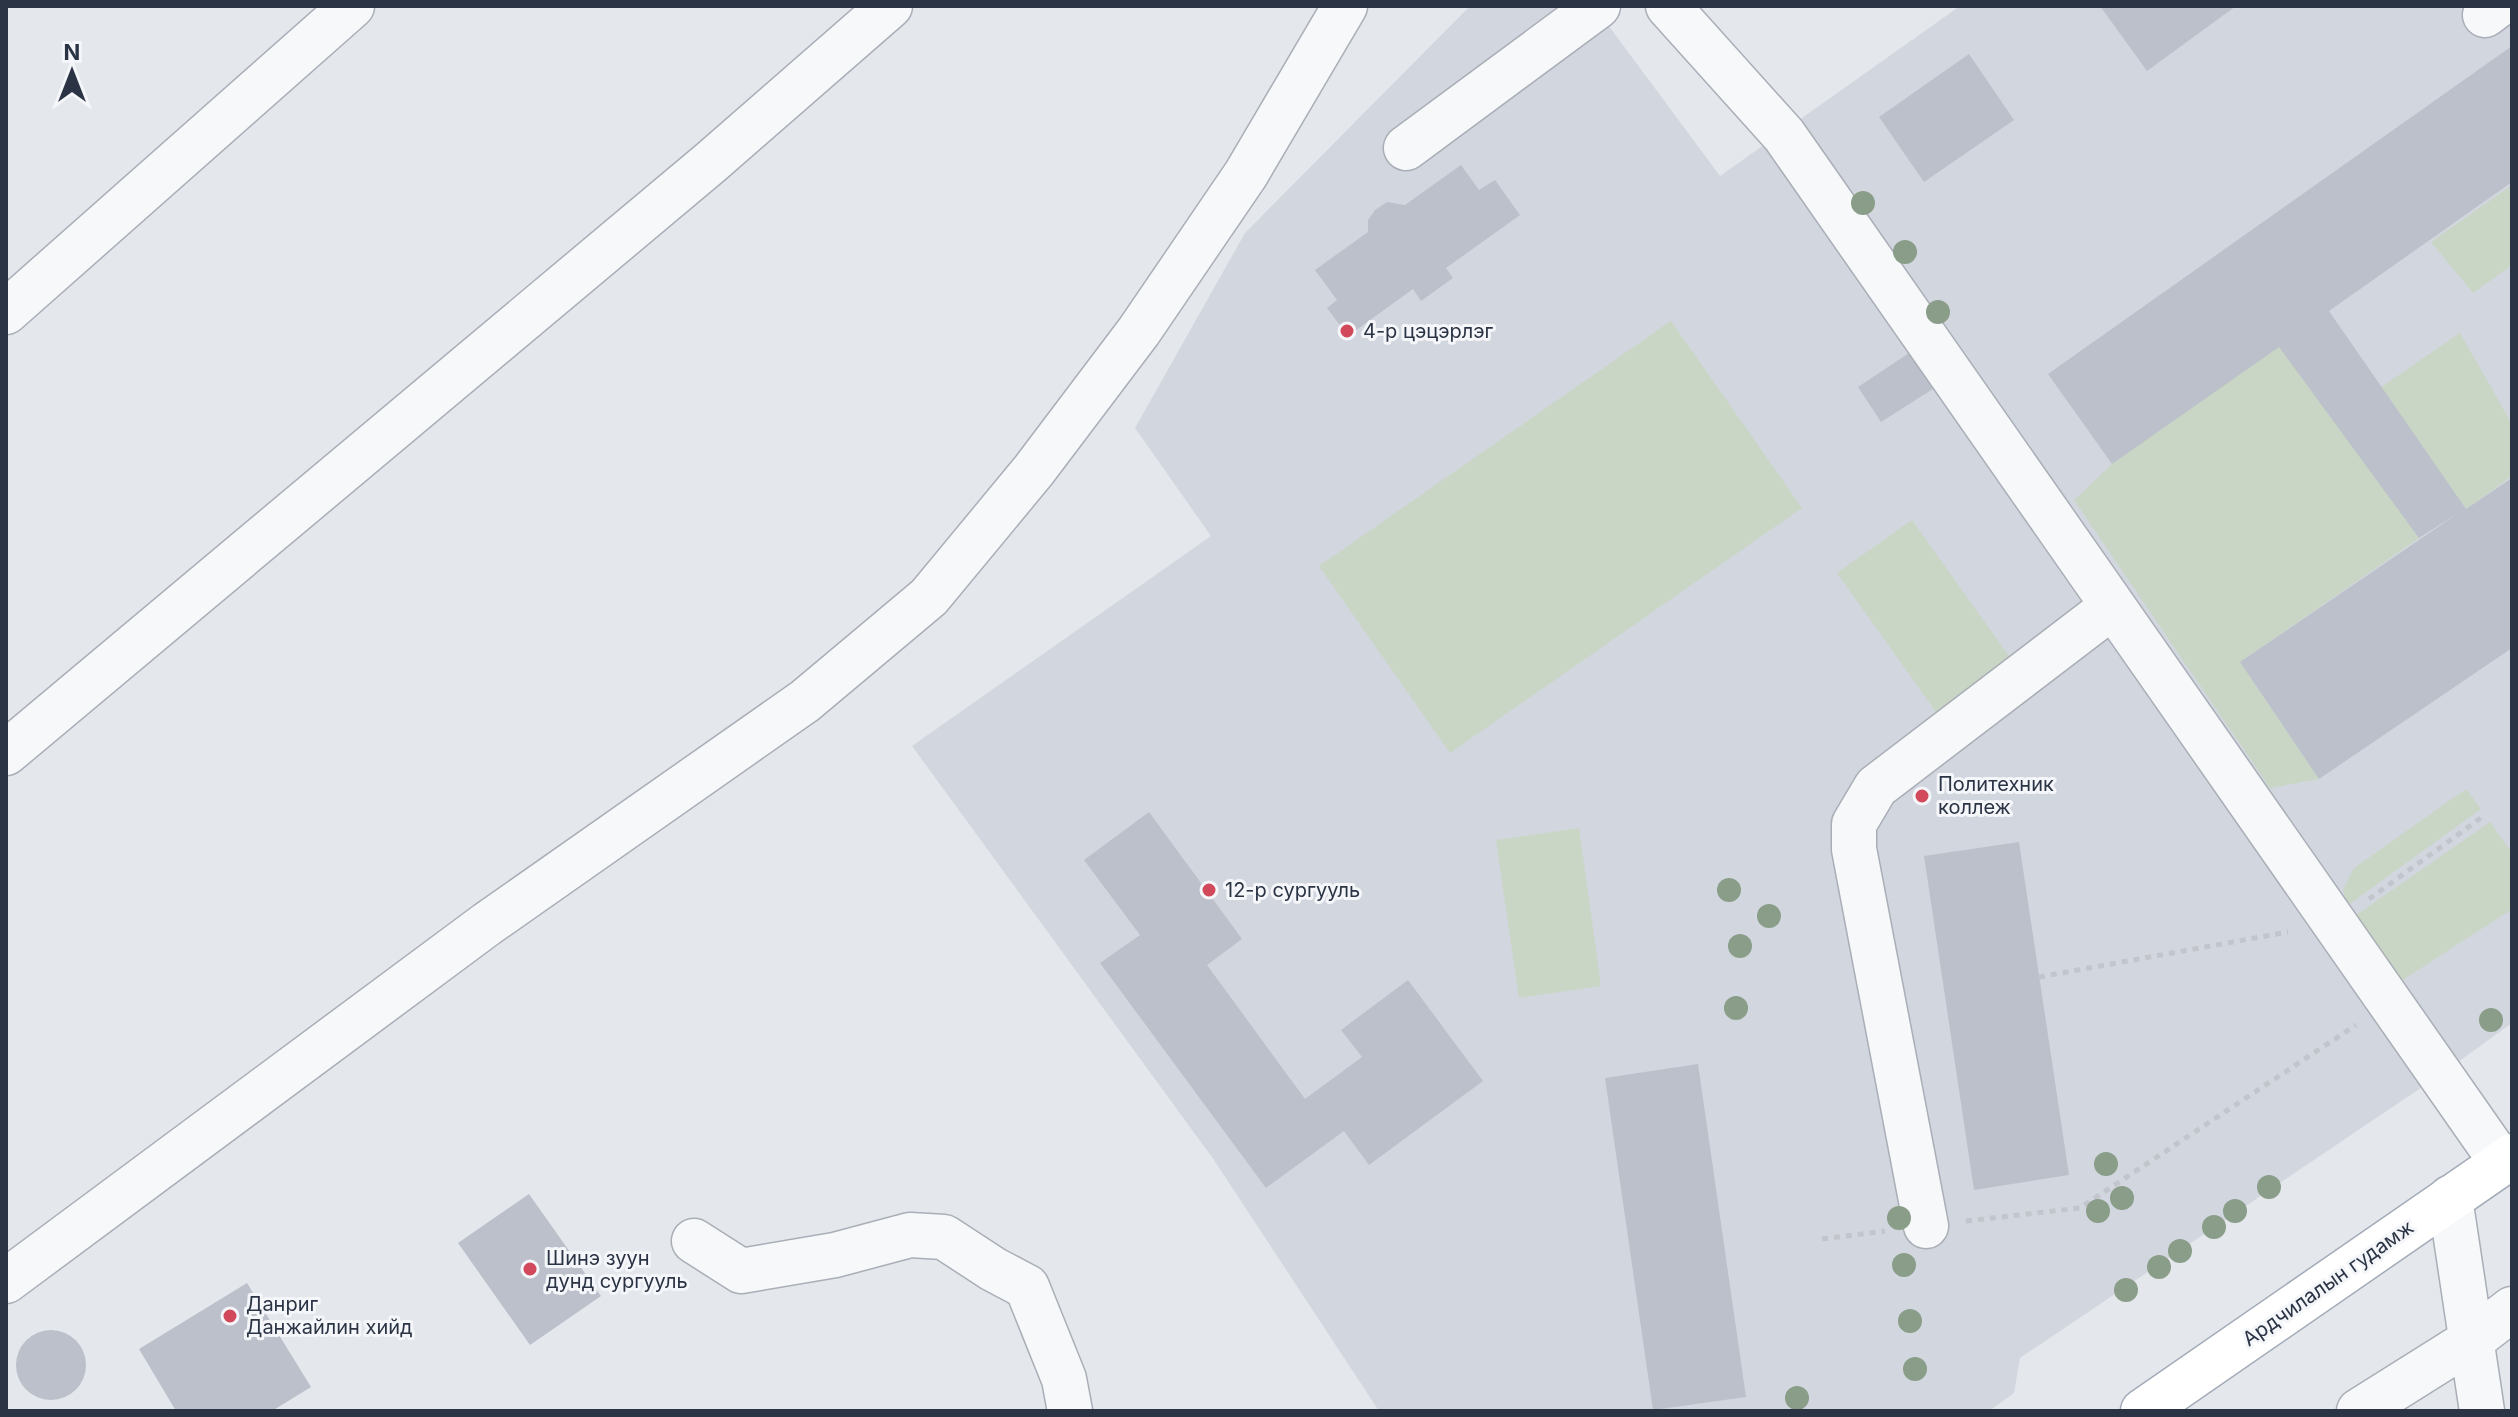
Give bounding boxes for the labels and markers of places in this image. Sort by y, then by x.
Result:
place label: 4-р цэцэрлэг [1363,319,1494,343]
marker: 4-р цэцэрлэг [1338,322,1356,340]
place label: Политехник коллеж [1938,772,2054,819]
marker: Политехник коллеж [1913,787,1931,805]
place label: 12-р сургууль [1225,878,1360,902]
marker: 12-р сургууль [1200,881,1218,899]
place label: Шинэ зуун дунд сургууль [546,1246,688,1293]
marker: Шинэ зуун дунд сургууль [521,1260,539,1278]
place label: Данриг Данжайлин хийд [246,1292,413,1339]
marker: Данриг Данжайлин хийд [221,1307,239,1325]

